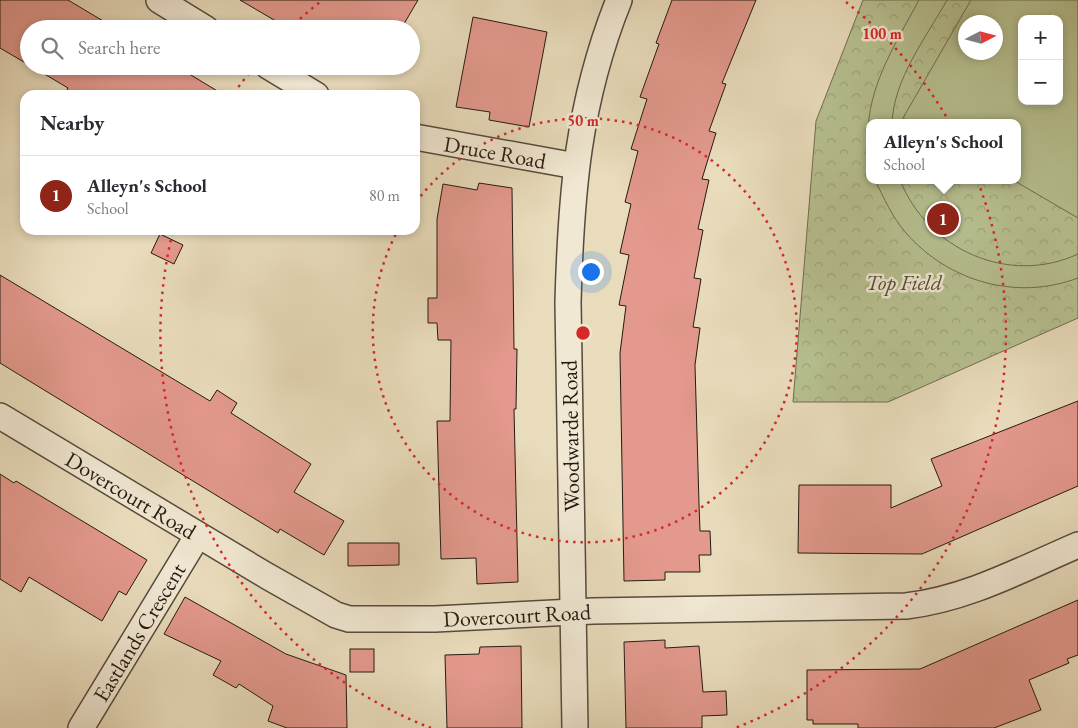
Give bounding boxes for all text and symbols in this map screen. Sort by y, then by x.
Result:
north arrow [958,15,1003,60]
map controls [1018,15,1063,105]
button: + [1018,15,1063,60]
search box [20,20,420,75]
text: 100 m [862,24,902,43]
icon: search [38,34,66,62]
text: Search here [78,35,160,60]
button: − [1018,60,1063,105]
text: Nearby [40,109,104,136]
text: 50 m [567,111,599,130]
popup [866,119,1021,184]
street label: Druce Road [442,129,549,176]
text: Alleyn's School [884,129,1004,154]
text: School [884,154,925,175]
text: Alleyn's School [87,173,207,198]
text: 1 [52,185,60,206]
text: 80 m [369,185,400,206]
text: School [87,198,129,219]
pin: 1 [927,200,959,238]
your location [578,259,604,285]
park label: Top Field [866,268,943,297]
centre of rings [574,324,592,342]
street label: Woodwarde Road [555,359,586,512]
street label: Dovercourt Road [60,445,202,546]
street label: Eastlands Crescent [87,557,192,707]
street label: Dovercourt Road [442,597,592,634]

